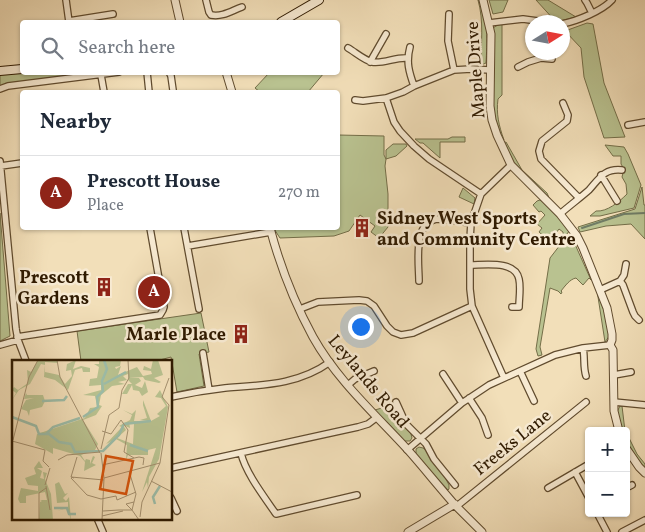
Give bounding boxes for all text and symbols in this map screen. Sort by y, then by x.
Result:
north arrow [525,15,570,60]
search box [20,20,340,75]
street label: Maple Drive [461,20,492,119]
icon: search [38,34,66,62]
text: Search here [78,35,175,61]
text: Nearby [40,108,111,137]
text: Prescott House [87,169,220,195]
text: A [50,182,62,204]
text: 270 m [278,182,320,204]
text: Place [87,195,124,217]
place label: Sidney West Sports and Community Centre [377,207,576,253]
building icon: Sidney West Sports and Community Centre [351,217,373,239]
place label: Prescott Gardens [17,266,89,312]
pin: A [138,273,170,311]
building icon: Prescott Gardens [93,276,115,298]
your location [348,314,374,340]
place label: Marle Place [126,323,226,348]
building icon: Marle Place [230,323,252,345]
street label: Leylands Road [321,330,415,434]
inset map [12,360,172,520]
street label: Freeks Lane [469,404,557,482]
map controls [585,427,630,517]
button: + [585,427,630,472]
button: − [585,472,630,517]

